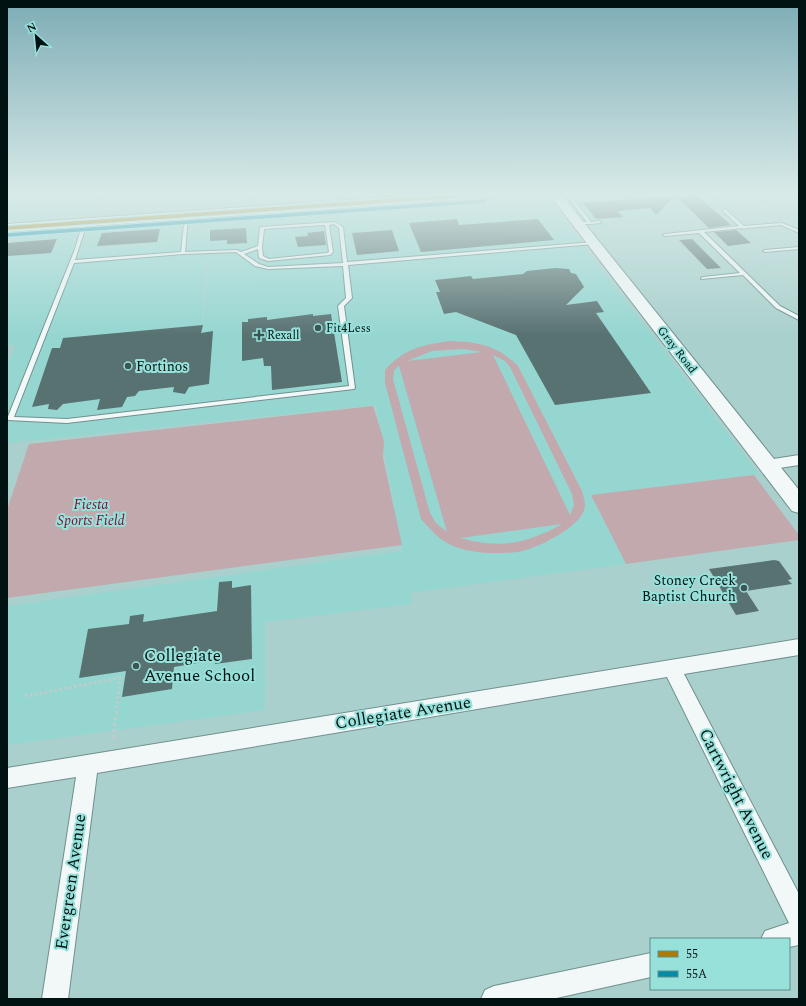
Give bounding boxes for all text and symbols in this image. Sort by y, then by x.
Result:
north arrow [16,16,56,56]
text: N [24,18,40,37]
place label: Fit4Less [326,319,371,338]
street label: Gray Road [652,322,702,378]
marker: Fit4Less [313,323,323,333]
place label: Rexall [267,326,299,345]
marker: Rexall [254,330,264,340]
place label: Fortinos [136,356,188,377]
marker: Fortinos [123,361,133,371]
park label: Fiesta Sports Field [57,494,125,531]
place label: Stoney Creek Baptist Church [642,570,736,607]
marker: Stoney Creek Baptist Church [739,583,749,593]
place label: Collegiate Avenue School [144,643,255,689]
marker: Collegiate Avenue School [131,661,141,671]
street label: Collegiate Avenue [333,689,473,737]
street label: Cartwright Avenue [692,724,780,864]
street label: Evergreen Avenue [49,812,93,952]
legend [650,938,790,990]
text: 55 [686,945,698,964]
text: 55A [686,965,707,984]

